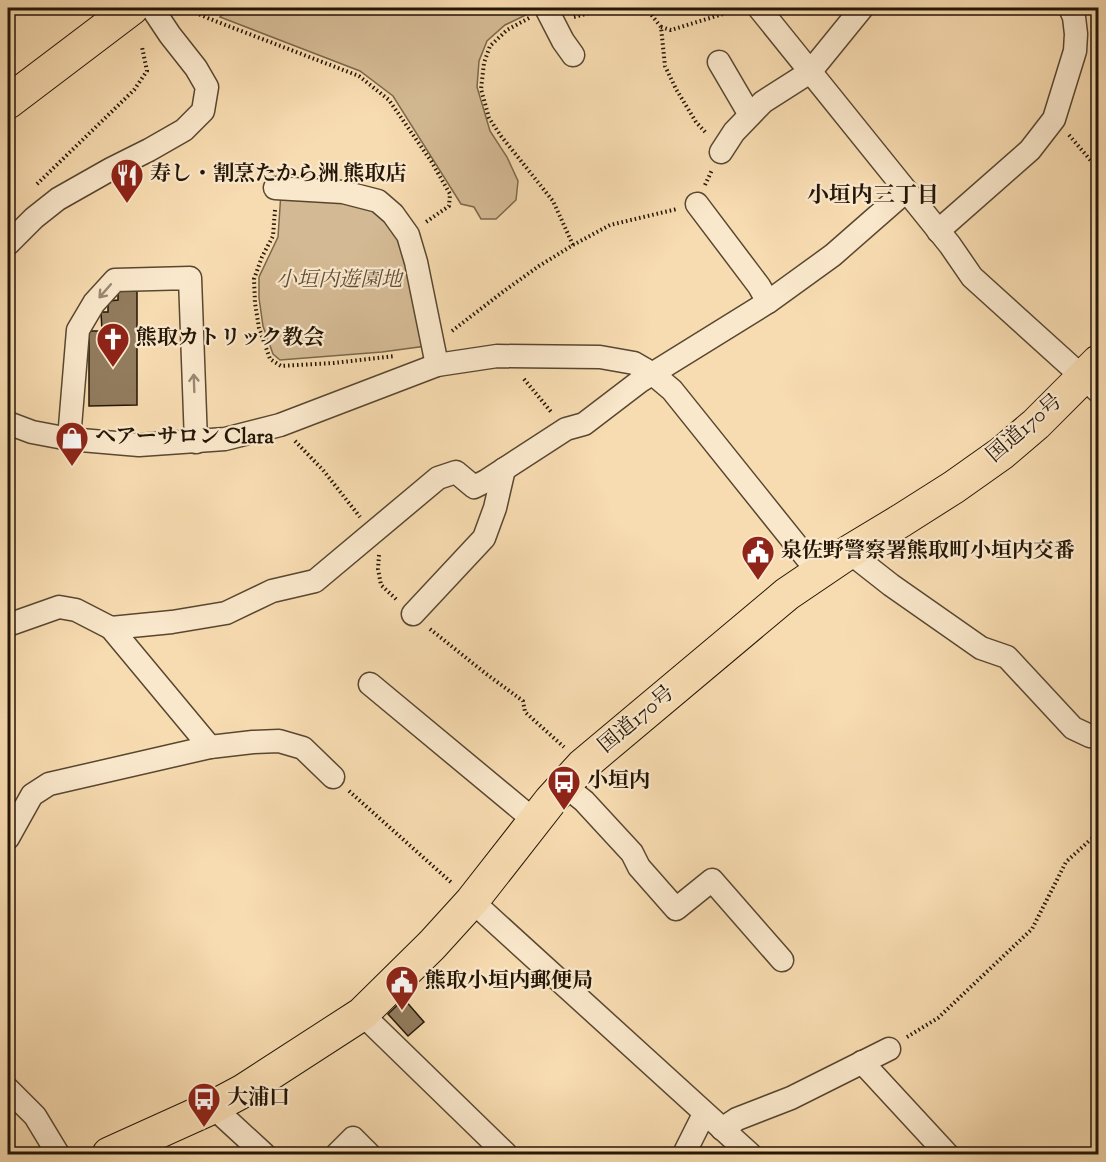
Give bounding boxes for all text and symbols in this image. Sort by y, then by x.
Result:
restaurant icon: 寿し・割烹たから洲 熊取店 [109,157,145,204]
place label: 寿し・割烹たから洲 熊取店 [150,160,406,190]
district label: 小垣内三丁目 [807,181,939,213]
park label: 小垣内遊園地 [276,266,404,296]
one-way arrow [98,283,112,298]
church icon: 熊取カトリック教会 [95,321,131,368]
place label: 熊取カトリック教会 [136,324,324,354]
one-way arrow [188,374,199,394]
street label: 国道170号 [981,388,1069,470]
shop icon: ヘアーサロン Clara [54,420,90,467]
place label: ヘアーサロン Clara [95,423,274,453]
public building icon: 泉佐野警察署熊取町小垣内交番 [740,534,776,581]
place label: 泉佐野警察署熊取町小垣内交番 [781,537,1075,567]
street label: 国道170号 [592,679,682,761]
bus stop icon: 小垣内 [546,764,582,811]
place label: 小垣内 [587,767,650,797]
public building icon: 熊取小垣内郵便局 [384,964,420,1011]
place label: 熊取小垣内郵便局 [425,967,593,997]
bus stop icon: 大浦口 [186,1081,222,1128]
place label: 大浦口 [227,1084,290,1114]

